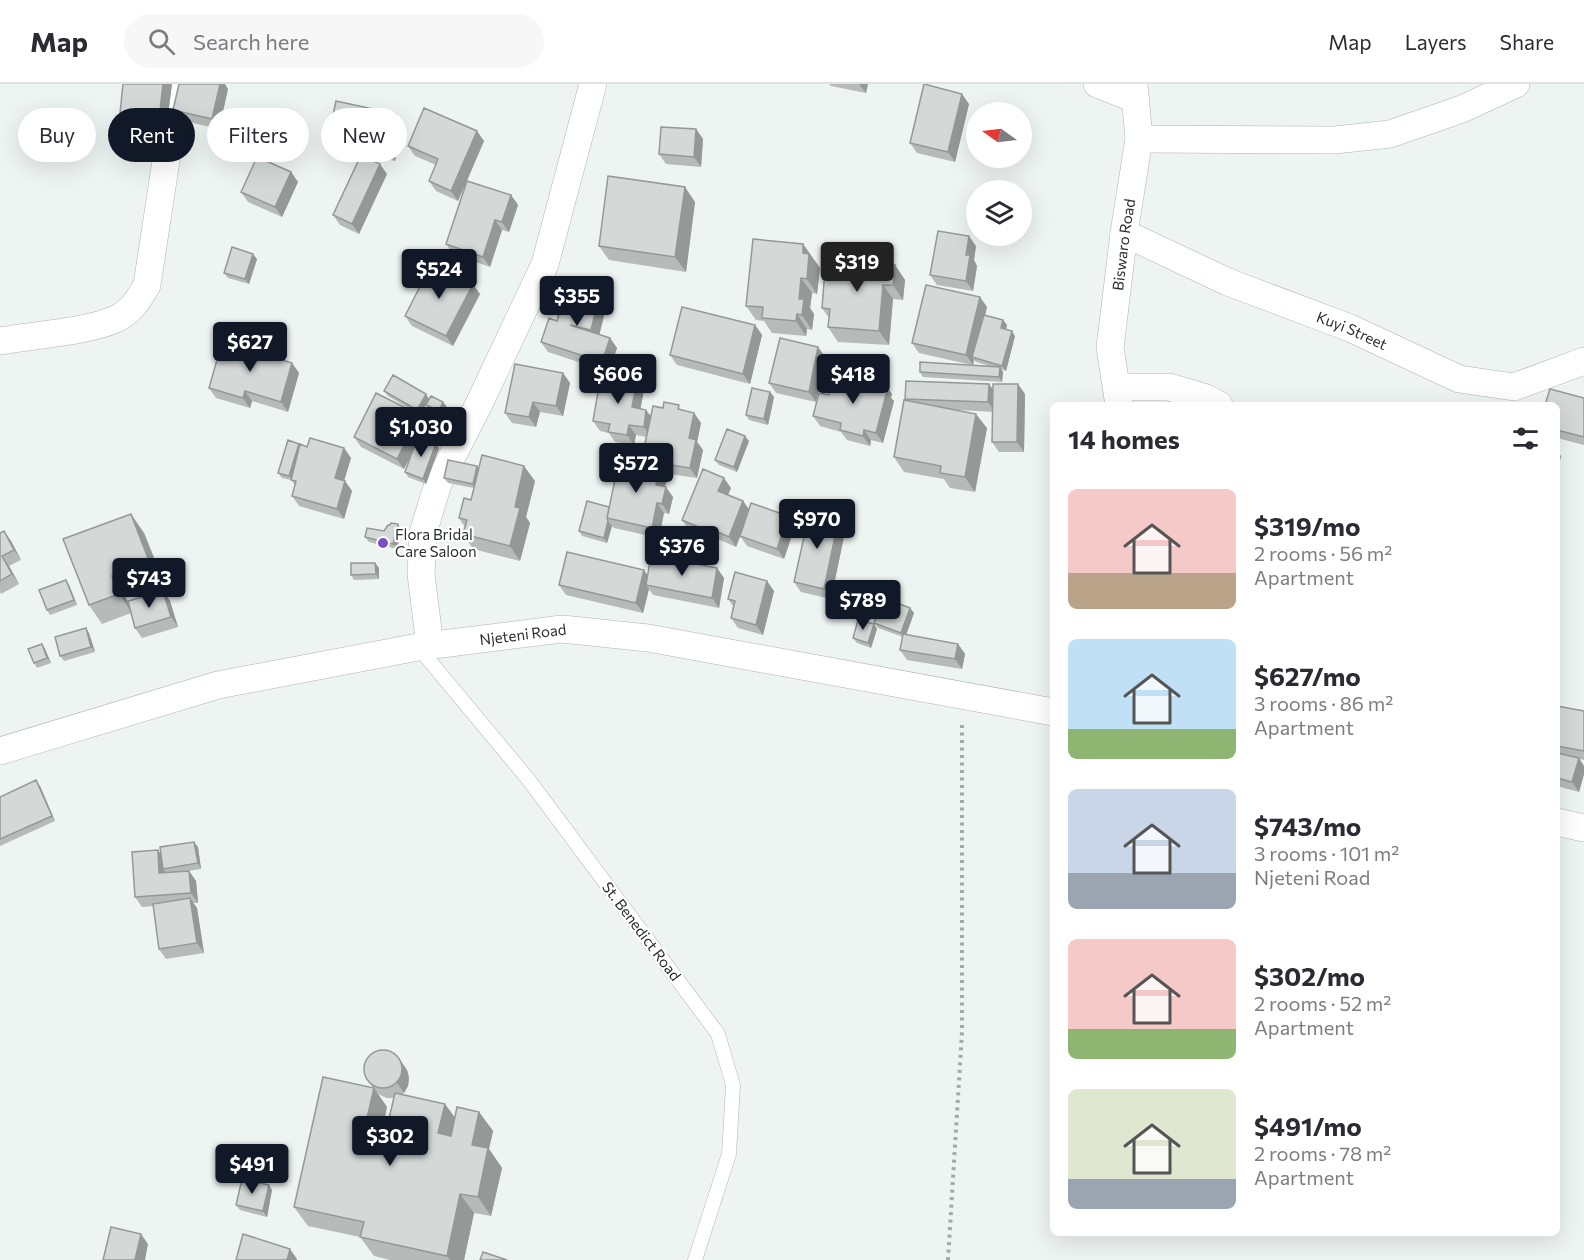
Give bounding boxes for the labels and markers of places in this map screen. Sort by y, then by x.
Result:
pin: $319 [821,242,893,293]
pin: $524 [403,249,475,300]
pin: $355 [541,276,613,327]
pin: $627 [214,322,286,373]
pin: $606 [582,354,654,405]
pin: $418 [817,354,889,405]
pin: $1,030 [372,407,470,458]
pin: $572 [600,443,672,494]
pin: $970 [781,499,853,550]
place label: Flora Bridal Care Saloon [395,525,477,560]
pin: $376 [646,526,718,577]
marker: Flora Bridal Care Saloon [376,536,390,550]
pin: $743 [113,558,185,609]
pin: $789 [827,580,899,631]
pin: $302 [354,1116,426,1167]
pin: $491 [216,1144,288,1195]

